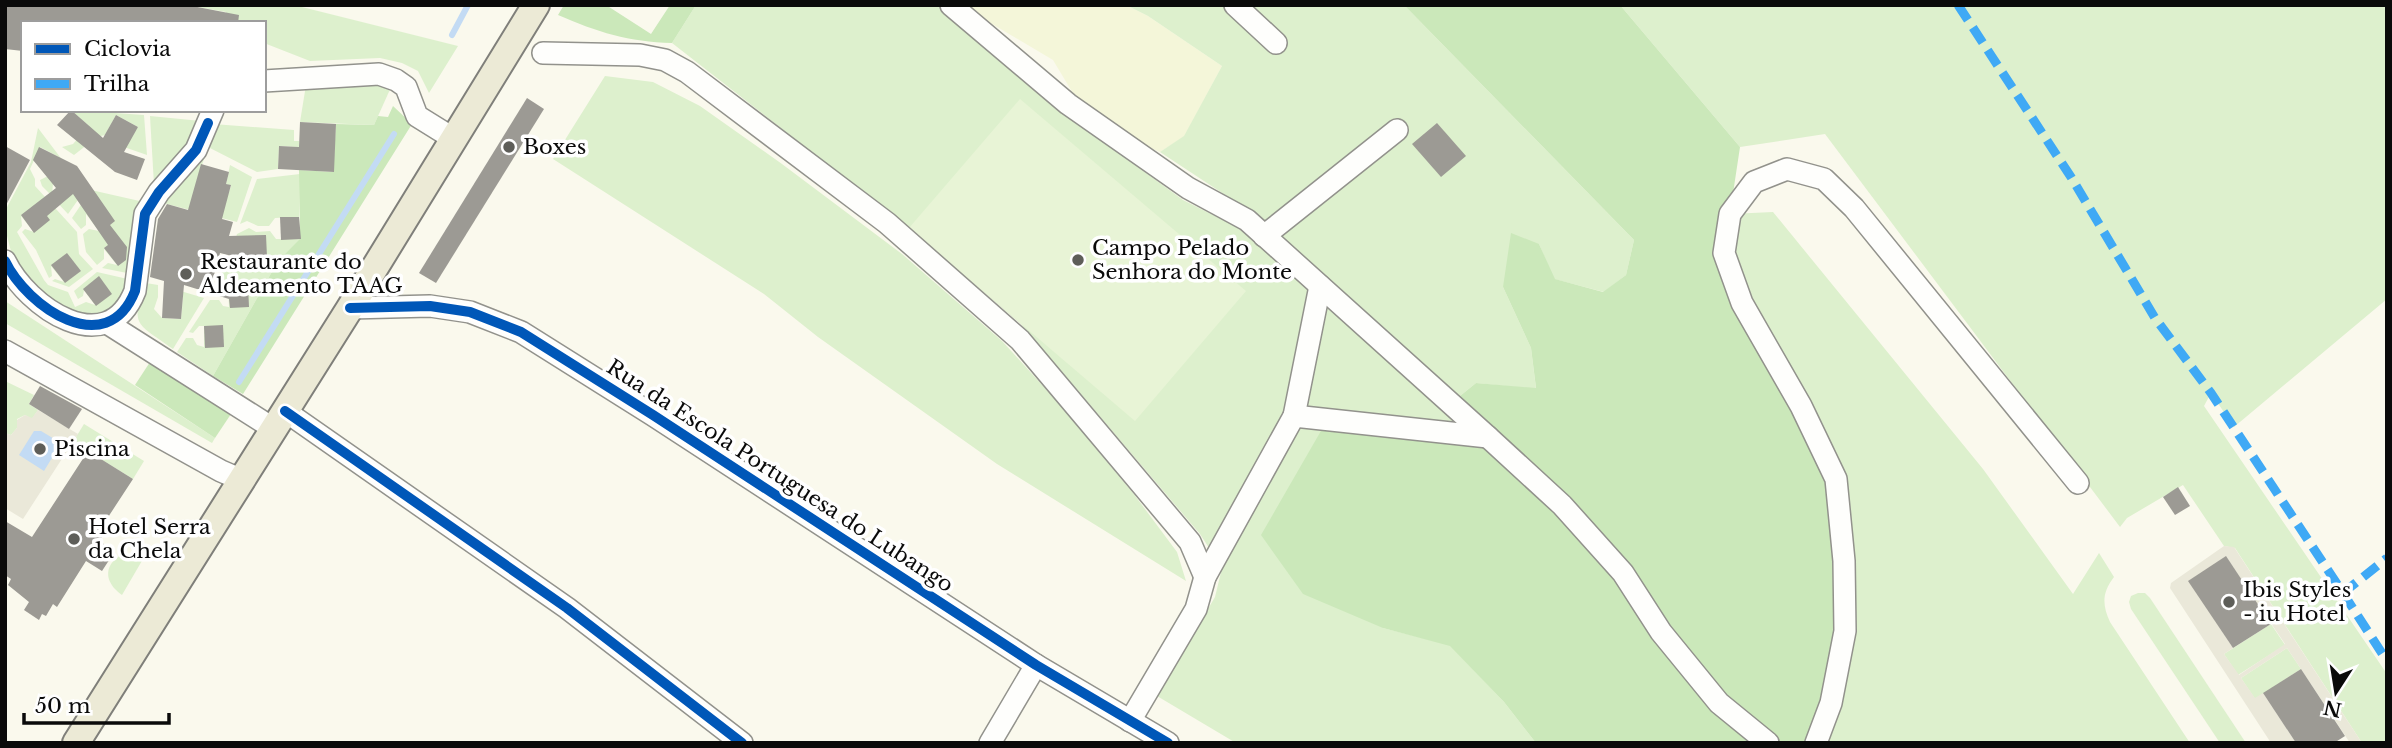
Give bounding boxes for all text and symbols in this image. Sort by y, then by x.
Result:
legend [21,21,266,112]
text: Ciclovia [84,36,171,62]
text: Trilha [84,71,150,97]
place label: Boxes [523,134,586,160]
marker: Boxes [501,139,517,155]
place label: Campo Pelado Senhora do Monte [1092,235,1292,285]
place label: Restaurante do Aldeamento TAAG [199,249,403,299]
marker: Campo Pelado Senhora do Monte [1070,252,1086,268]
marker: Restaurante do Aldeamento TAAG [178,266,194,282]
street label: Rua da Escola Portuguesa do Lubango [602,354,958,598]
place label: Piscina [54,436,130,462]
marker: Piscina [32,441,48,457]
place label: Hotel Serra da Chela [88,514,211,564]
marker: Hotel Serra da Chela [66,531,82,547]
place label: Ibis Styles - iu Hotel [2243,577,2351,627]
marker: Ibis Styles - iu Hotel [2221,594,2237,610]
north arrow [2301,657,2371,727]
scale bar [24,682,170,726]
text: 50 m [35,693,91,719]
text: N [2321,695,2344,721]

